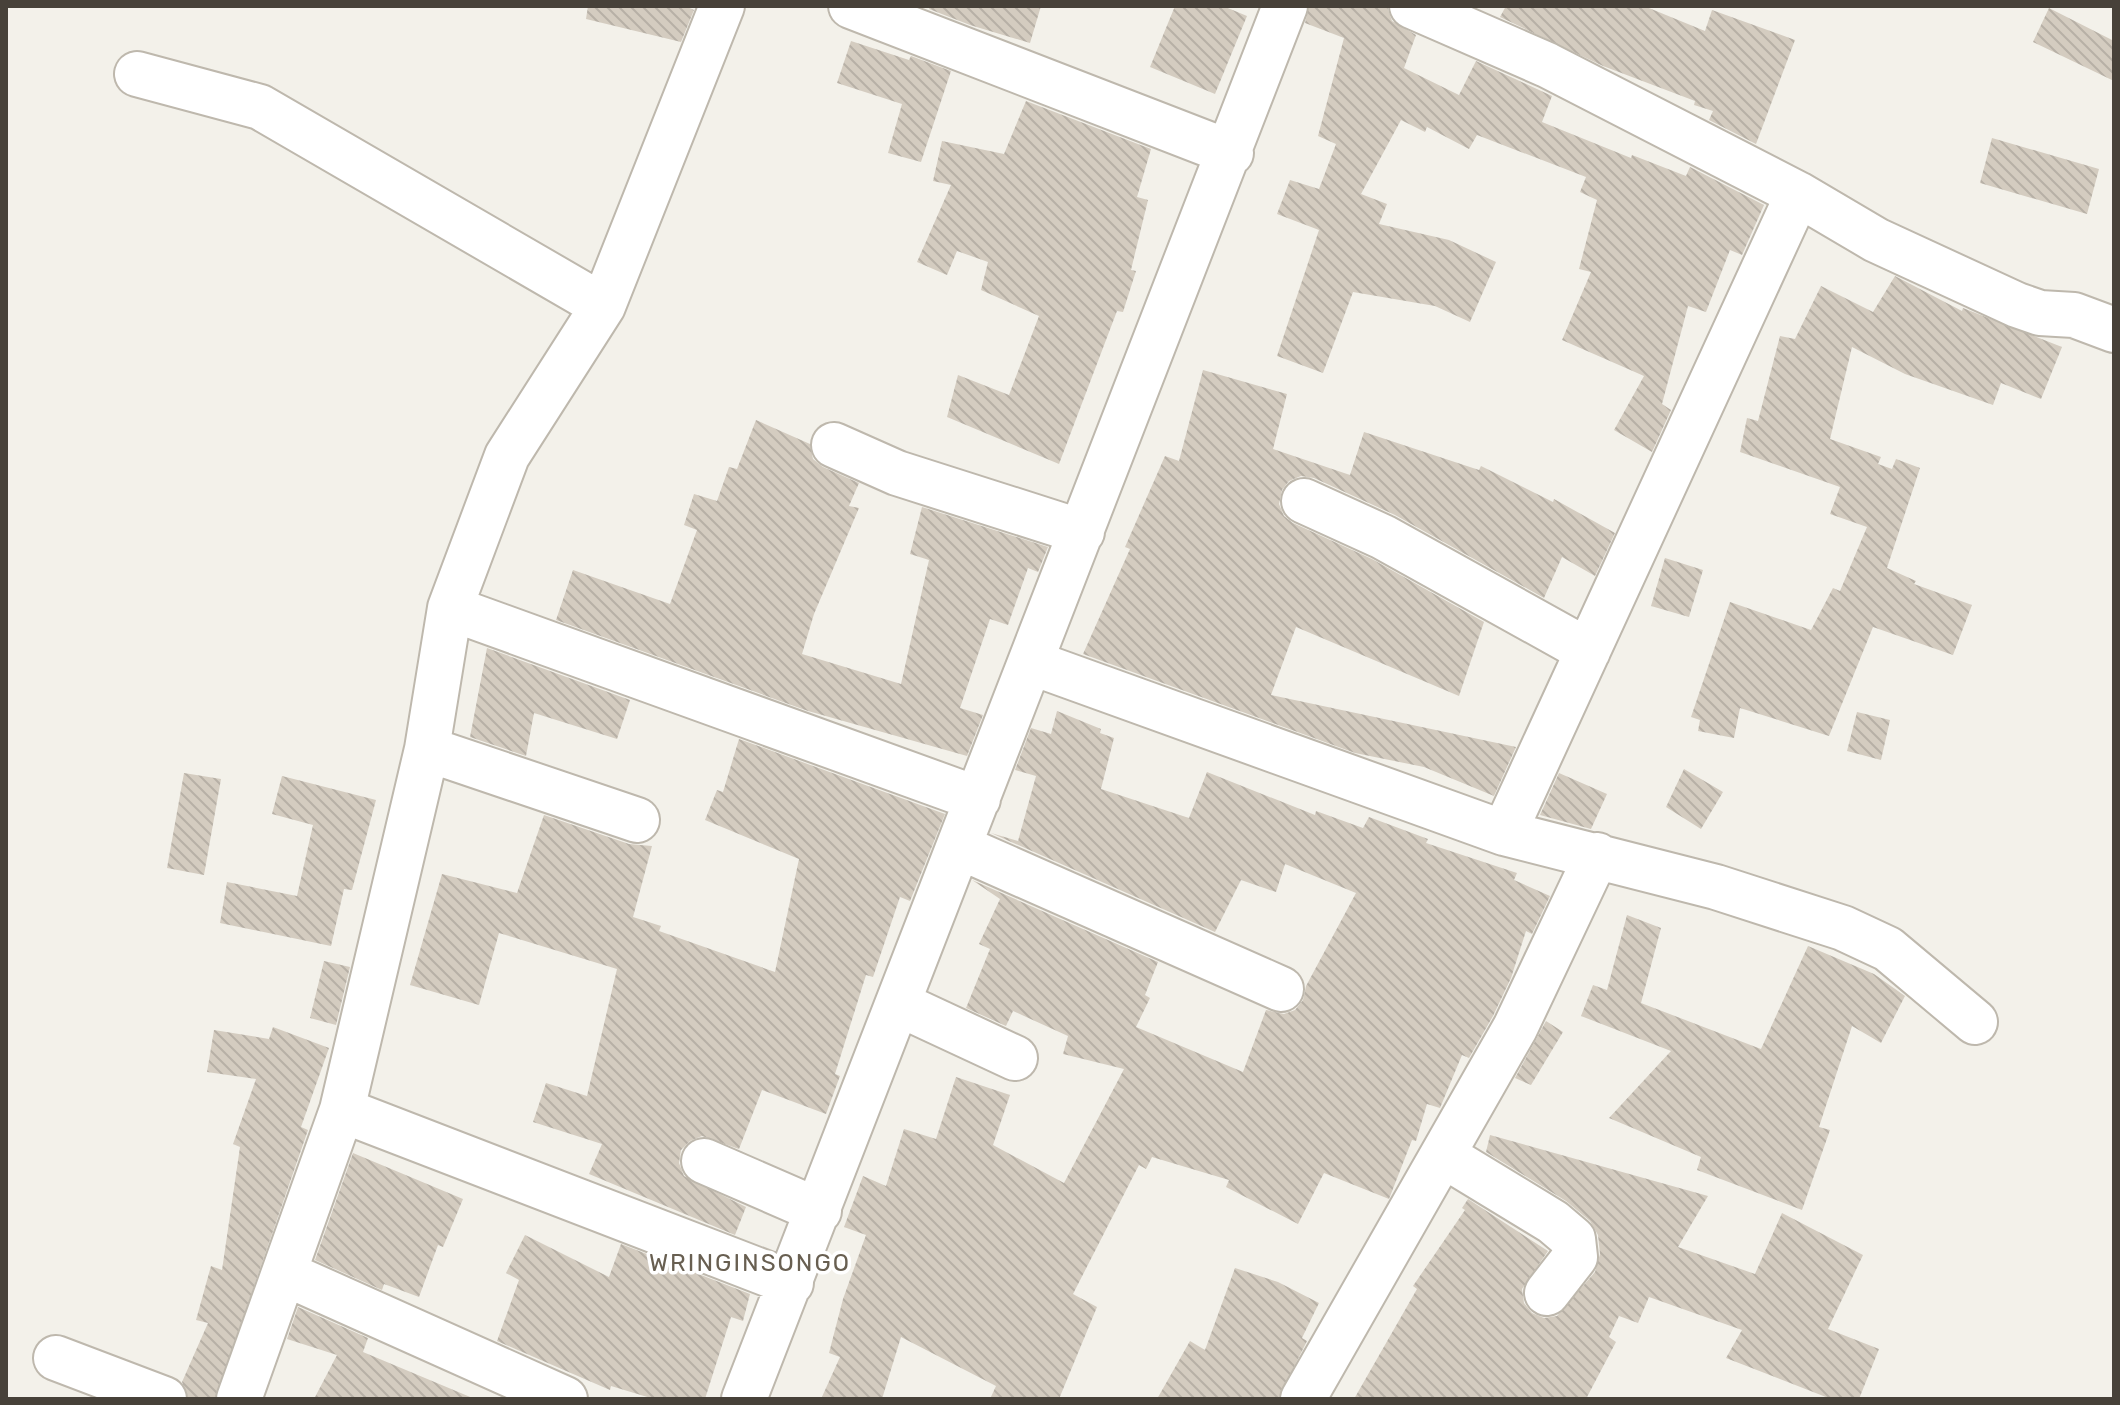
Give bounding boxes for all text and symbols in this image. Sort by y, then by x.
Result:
district label: WRINGINSONGO [649,1249,851,1277]

